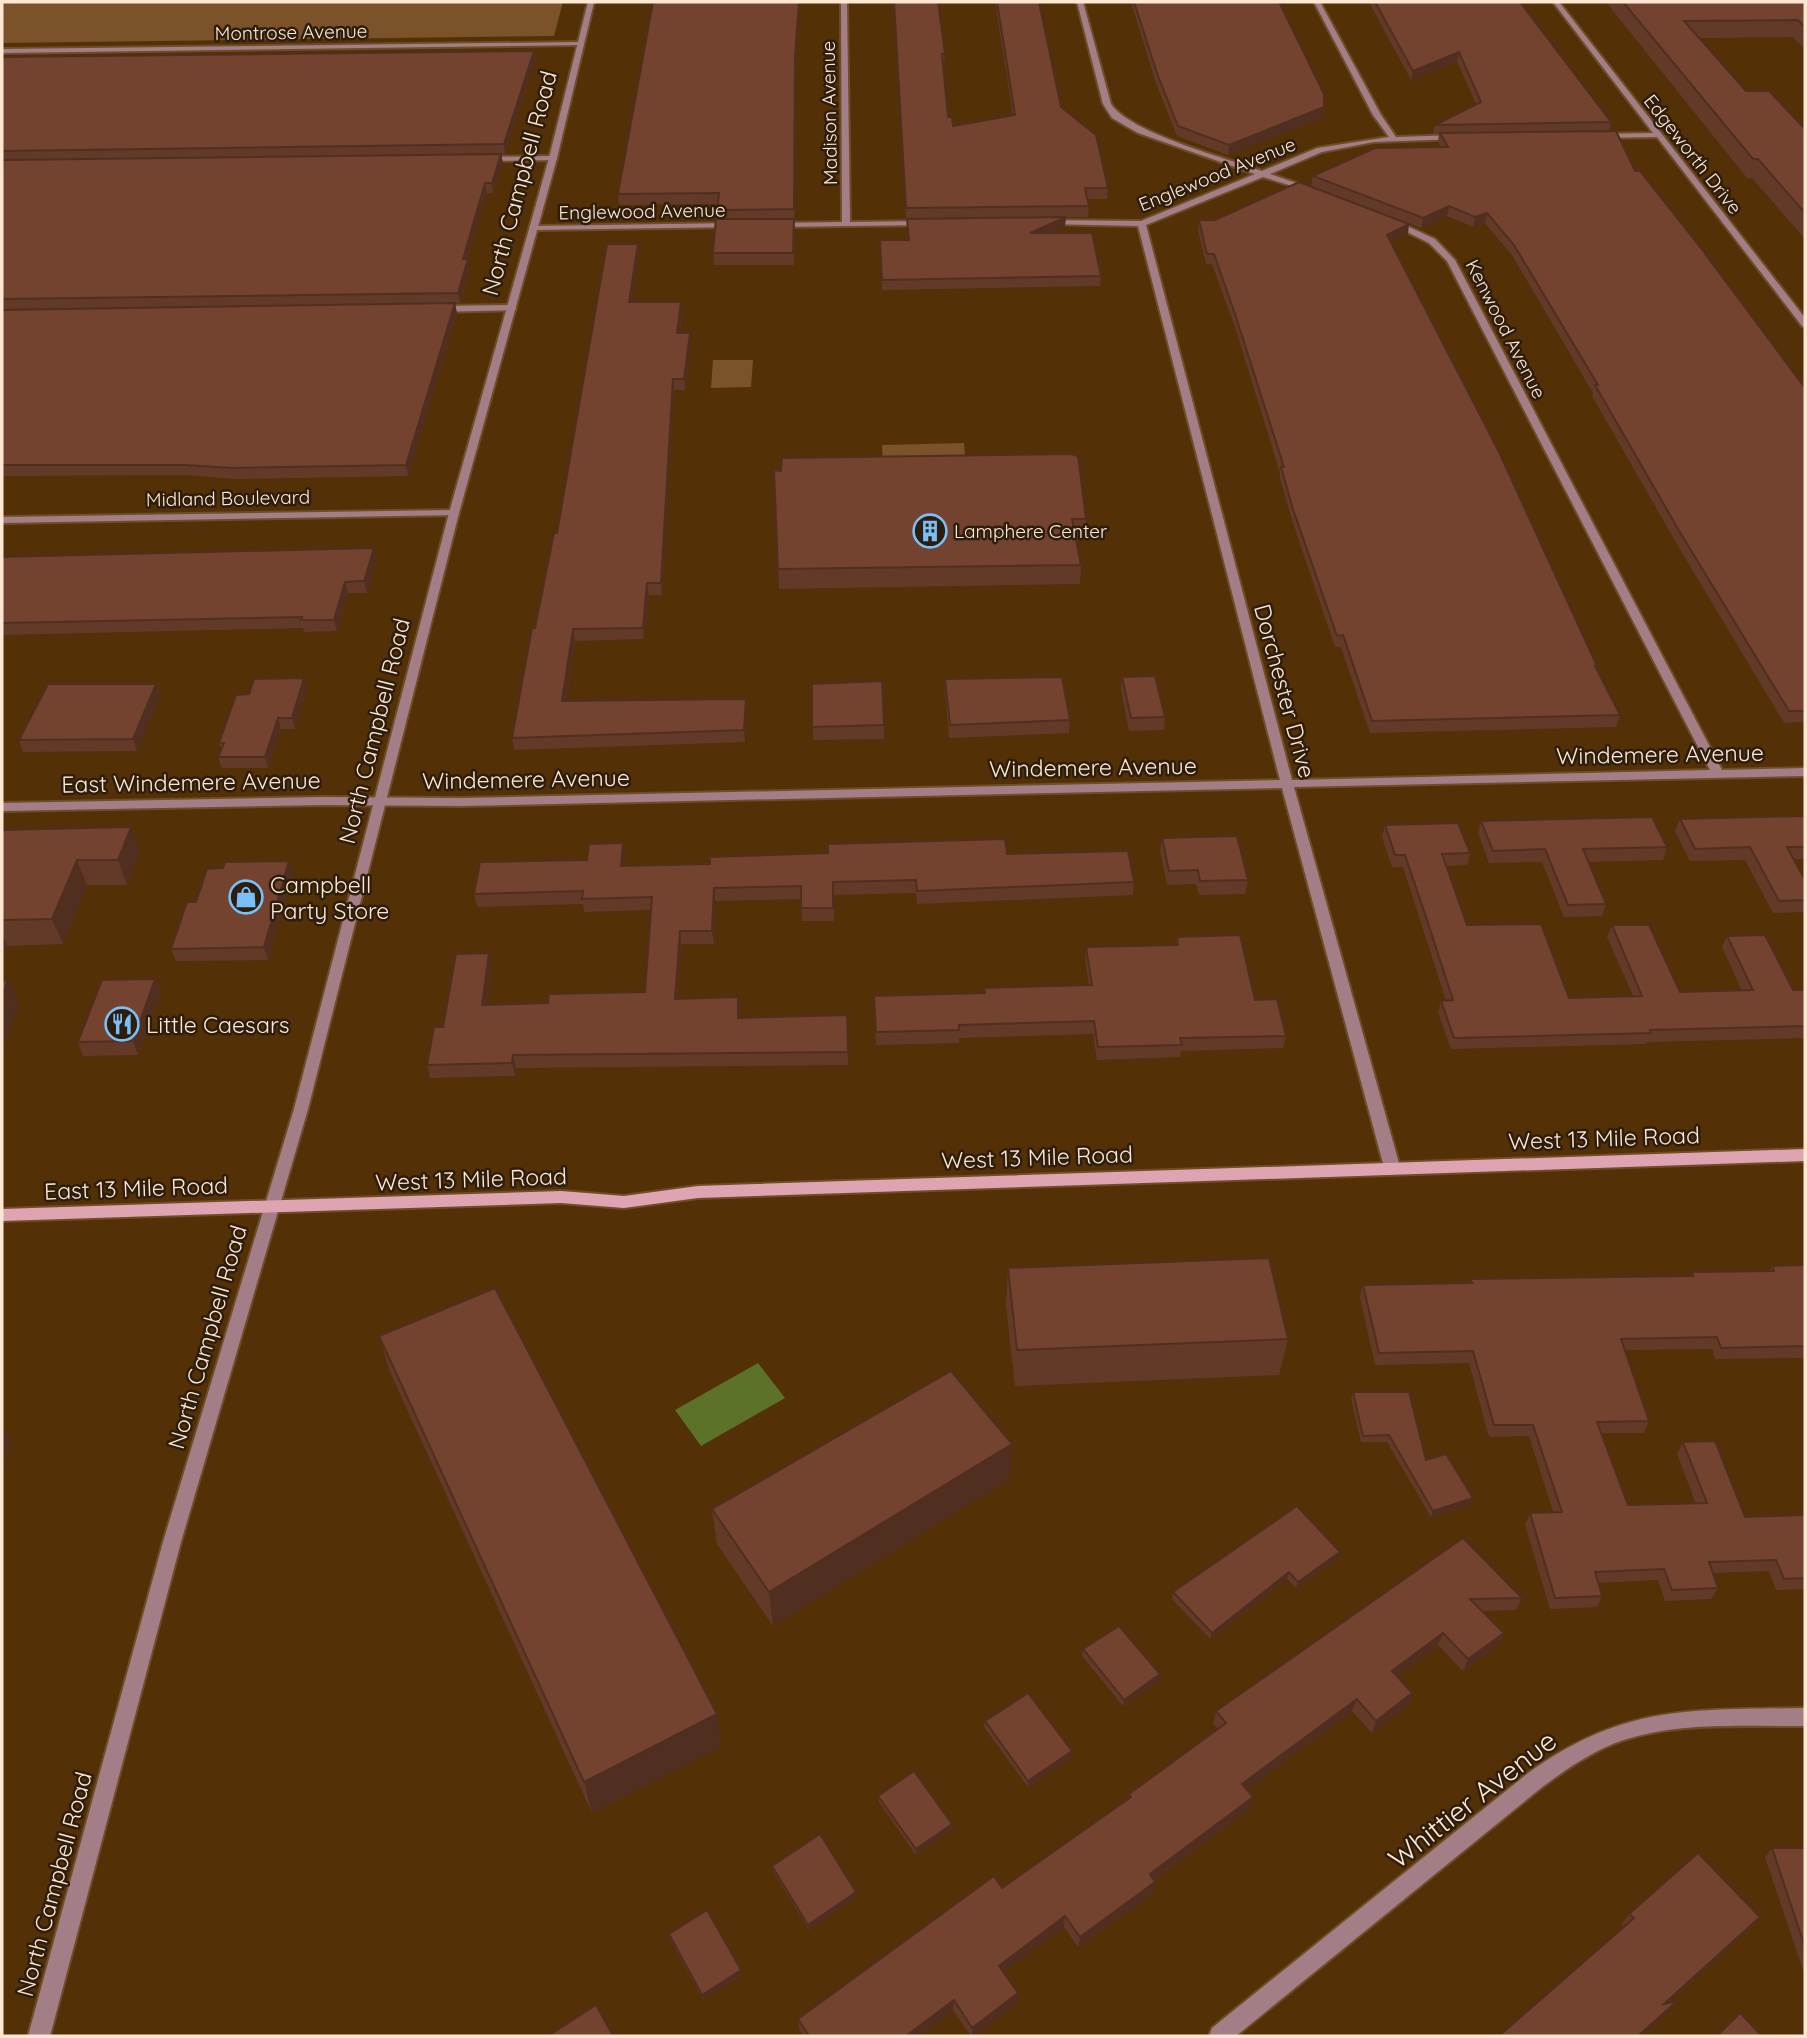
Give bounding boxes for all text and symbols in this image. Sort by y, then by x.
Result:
street label: Montrose Avenue [214,19,368,45]
street label: Madison Avenue [816,41,842,185]
street label: North Campbell Road [475,68,563,298]
street label: Edgeworth Drive [1639,89,1747,219]
street label: Englewood Avenue [1135,132,1299,216]
street label: Englewood Avenue [558,198,726,224]
street label: Kenwood Avenue [1461,255,1551,403]
street label: Midland Boulevard [146,485,310,511]
building icon: Lamphere Center [911,512,949,550]
place label: Lamphere Center [954,519,1108,543]
street label: Dorchester Drive [1248,601,1322,781]
street label: North Campbell Road [332,615,416,847]
street label: Windemere Avenue [1556,738,1764,770]
street label: Windemere Avenue [989,751,1197,783]
street label: Windemere Avenue [422,763,630,795]
street label: East Windemere Avenue [61,765,321,799]
place label: Campbell Party Store [270,870,389,925]
shop icon: Campbell Party Store [227,878,265,916]
restaurant icon: Little Caesars [103,1005,141,1043]
place label: Little Caesars [146,1010,290,1039]
street label: West 13 Mile Road [1508,1120,1700,1156]
street label: West 13 Mile Road [941,1139,1133,1175]
street label: West 13 Mile Road [375,1161,567,1197]
street label: East 13 Mile Road [44,1170,228,1206]
street label: North Campbell Road [161,1222,253,1452]
street label: Whittier Avenue [1381,1722,1563,1876]
street label: North Campbell Road [10,1769,98,1999]

